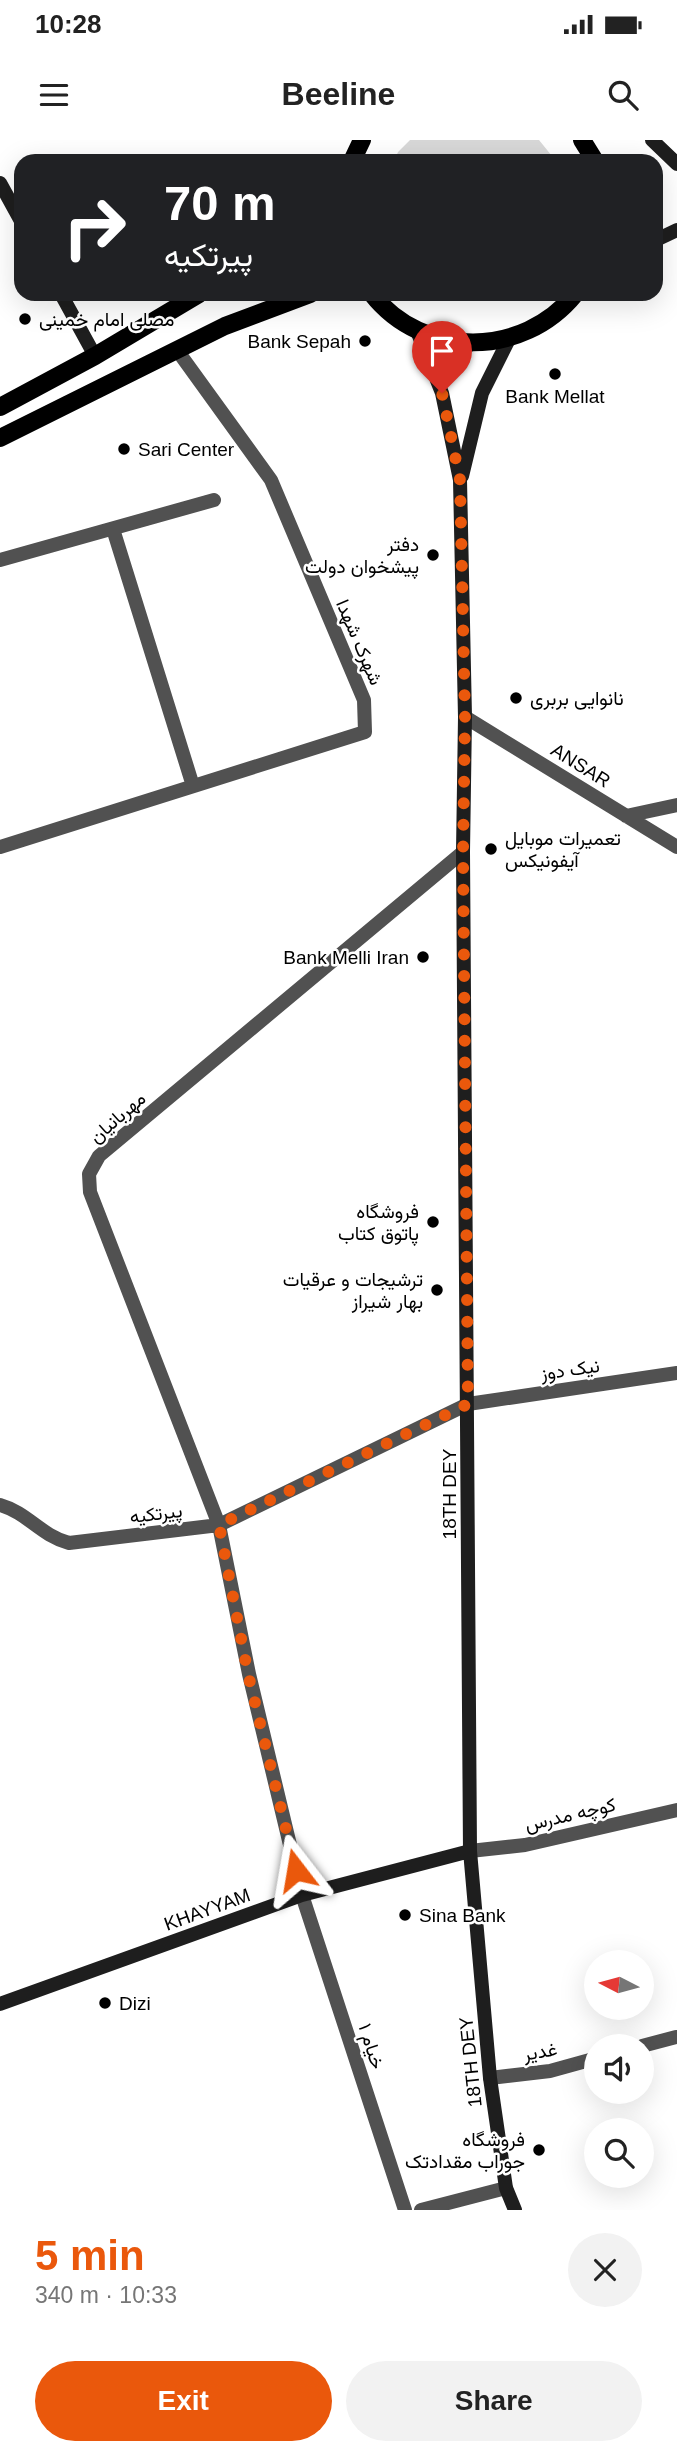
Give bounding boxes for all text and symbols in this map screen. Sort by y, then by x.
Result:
text: 10:28 [35,9,102,39]
icon: menu [35,76,73,114]
text: Beeline [282,76,395,112]
icon: search [604,76,642,114]
text: 70 m [164,176,276,230]
icon: right [49,182,140,273]
text: پیرتکیه [164,237,253,273]
place label: مصلی امام خمینی [39,309,174,332]
marker: مصلی امام خمینی [17,311,33,327]
pin [412,321,472,393]
place label: Bank Sepah [247,331,351,352]
icon: arrive [423,332,461,370]
marker: Bank Sepah [357,333,373,349]
marker: Bank Mellat [547,366,563,382]
place label: Bank Mellat [505,386,605,407]
place label: Sari Center [138,439,235,460]
marker: Sari Center [116,441,132,457]
place label: دفتر پیشخوان دولت [305,534,419,580]
marker: دفتر پیشخوان دولت [425,547,441,563]
street label: شهرک شهدا [331,596,387,689]
place label: نانوایی بربری [530,688,624,710]
marker: نانوایی بربری [508,690,524,706]
street label: ANSAR [547,739,614,792]
place label: تعمیرات موبایل آیفونیکس [505,828,621,872]
marker: تعمیرات موبایل آیفونیکس [483,841,499,857]
place label: Bank Melli Iran [283,947,409,968]
marker: Bank Melli Iran [415,949,431,965]
street label: مهربانیان [85,1087,150,1148]
place label: فروشگاه پاتوق کتاب [338,1201,419,1247]
marker: فروشگاه پاتوق کتاب [425,1214,441,1230]
place label: ترشیجات و عرقیات بهار شیراز [283,1269,423,1313]
marker: ترشیجات و عرقیات بهار شیراز [429,1282,445,1298]
street label: نیک دوز [538,1355,601,1385]
street label: 18TH DEY [439,1448,460,1539]
street label: پیرتکیه [129,1500,184,1530]
street label: کوچه مدرس [523,1794,618,1838]
position arrow [259,1833,333,1907]
street label: KHAYYAM [161,1884,253,1935]
place label: Sina Bank [419,1905,506,1926]
marker: Sina Bank [397,1907,413,1923]
north arrow [584,1950,654,2020]
map controls [584,1950,654,2188]
place label: Dizi [119,1993,151,2014]
marker: Dizi [97,1995,113,2011]
street label: 18TH DEY [455,2015,486,2108]
street label: خیام ۱ [352,2021,389,2072]
button: sound [584,2034,654,2104]
street label: غدیر [521,2038,559,2066]
button: search [584,2118,654,2188]
place label: فروشگاه جوراب مقدادتک [405,2129,525,2173]
marker: فروشگاه جوراب مقدادتک [531,2142,547,2158]
text: 5 min [35,2232,145,2279]
button: close [568,2233,642,2307]
text: 340 m · 10:33 [35,2282,177,2308]
button: Exit [35,2361,332,2441]
button: Share [346,2361,642,2441]

